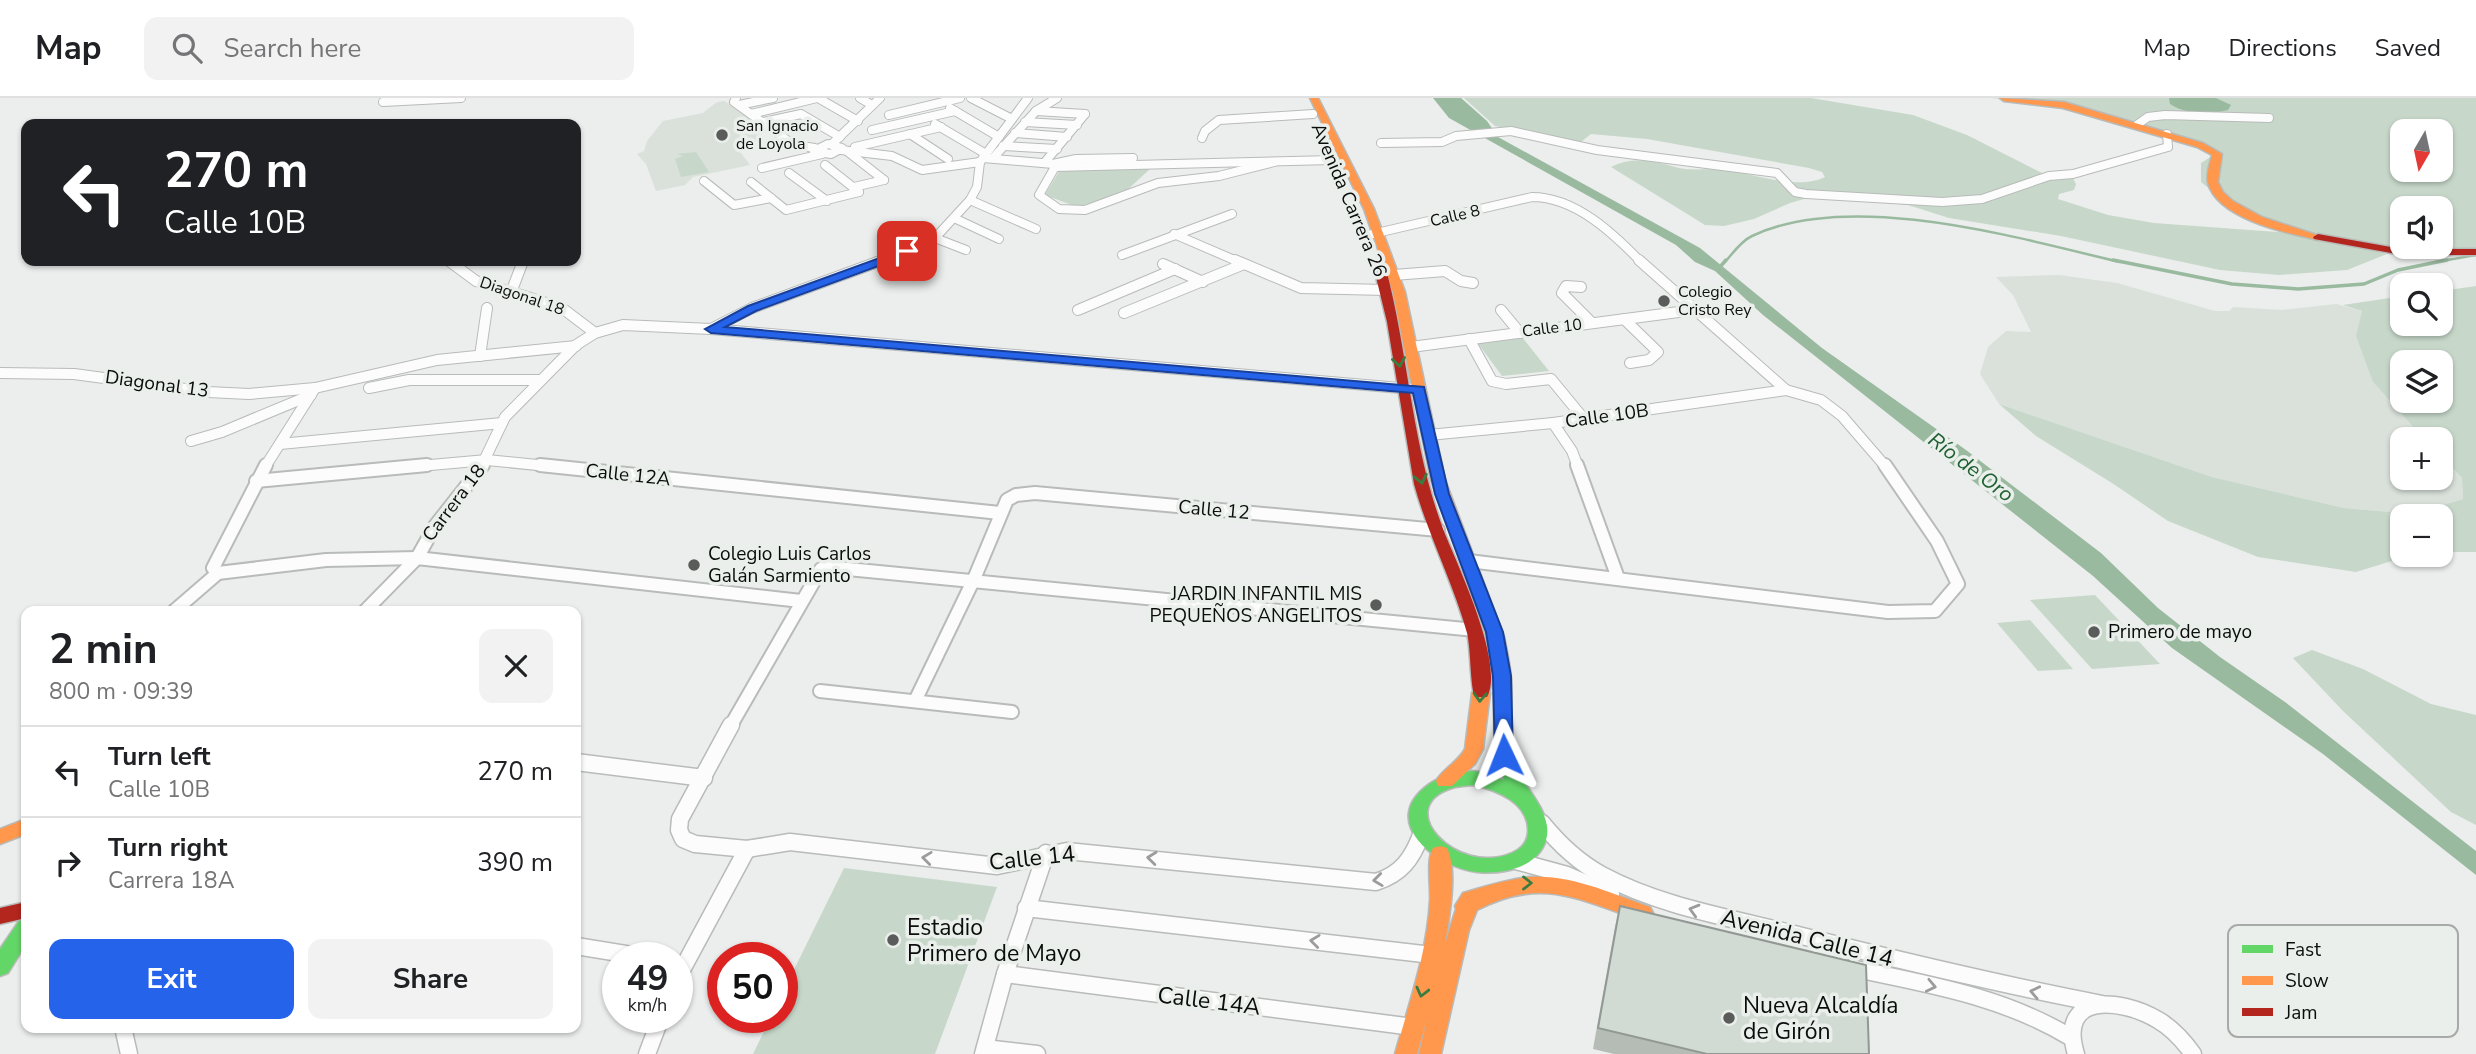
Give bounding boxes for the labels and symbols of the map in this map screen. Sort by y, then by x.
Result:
place label: San Ignacio de Loyola [736,115,819,155]
street label: Avenida Carrera 26 [1305,119,1393,281]
north arrow [2390,119,2454,182]
marker: San Ignacio de Loyola [714,127,730,143]
street label: Calle 8 [1428,200,1482,232]
pin [877,221,937,281]
street label: Diagonal 18 [477,271,567,321]
place label: Colegio Cristo Rey [1678,281,1752,321]
marker: Colegio Cristo Rey [1656,293,1672,309]
street label: Calle 10 [1521,313,1583,343]
one-way arrow [1391,356,1406,368]
street label: Diagonal 13 [103,364,211,404]
street label: Calle 10B [1563,397,1651,435]
water label: Río de Oro [1923,426,2019,508]
street label: Calle 12A [584,458,672,492]
street label: Carrera 18 [416,459,492,547]
one-way arrow [1412,473,1427,485]
street label: Calle 12 [1177,494,1251,526]
place label: Colegio Luis Carlos Galán Sarmiento [708,541,871,589]
marker: Colegio Luis Carlos Galán Sarmiento [686,557,702,573]
place label: JARDIN INFANTIL MIS PEQUEÑOS ANGELITOS [1149,581,1362,629]
marker: JARDIN INFANTIL MIS PEQUEÑOS ANGELITOS [1368,597,1384,613]
place label: Primero de mayo [2108,619,2252,645]
marker: Primero de mayo [2086,624,2102,640]
one-way arrow [1473,691,1488,702]
position arrow [1467,718,1541,792]
street label: Calle 14 [987,838,1077,878]
one-way arrow [922,850,933,865]
one-way arrow [1146,851,1158,866]
one-way arrow [1372,872,1384,887]
one-way arrow [1522,875,1533,891]
street label: Avenida Calle 14 [1718,902,1896,974]
one-way arrow [1689,904,1701,918]
place label: Estadio Primero de Mayo [907,912,1081,969]
legend [2228,925,2458,1037]
marker: Estadio Primero de Mayo [885,932,901,948]
one-way arrow [1309,934,1320,949]
text: Fast [2285,937,2321,963]
speed limit sign: 50 [707,942,798,1033]
text: Slow [2285,968,2329,994]
one-way arrow [1925,977,1937,992]
street label: Calle 14A [1156,979,1262,1023]
one-way arrow [1416,986,1430,998]
one-way arrow [2029,986,2041,1000]
place label: Nueva Alcaldía de Girón [1743,990,1899,1047]
text: Jam [2284,1000,2318,1026]
marker: Nueva Alcaldía de Girón [1721,1010,1737,1026]

